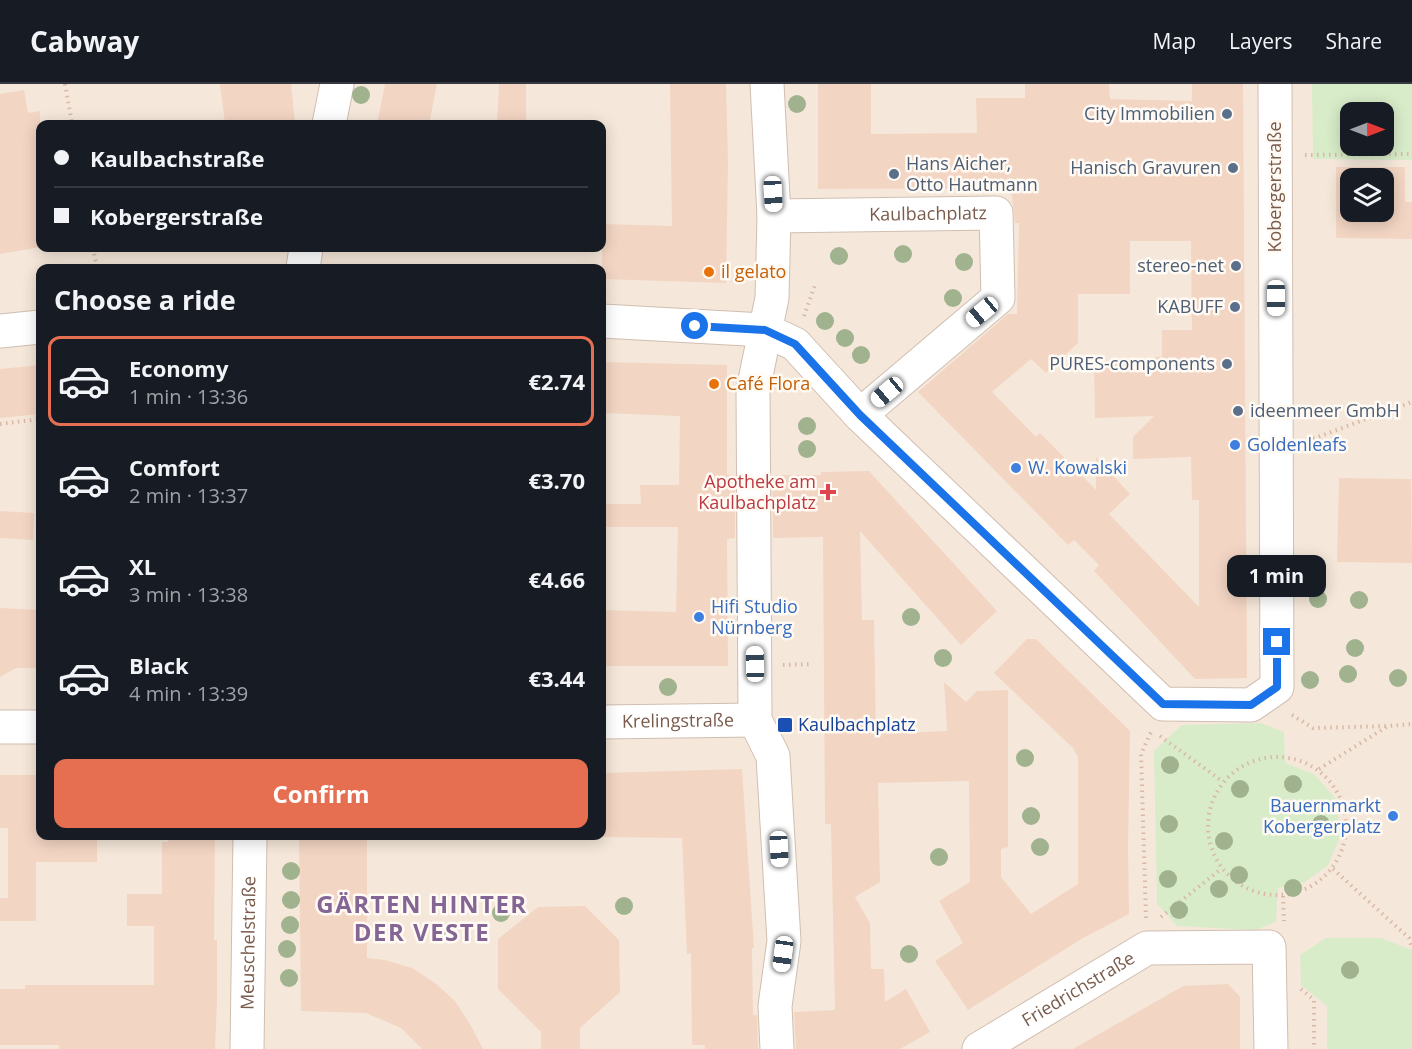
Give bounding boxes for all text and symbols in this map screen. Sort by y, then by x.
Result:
text: Cabway [30,22,139,60]
text: Map [1153,27,1196,55]
text: Layers [1229,27,1293,55]
text: Share [1326,27,1382,55]
place label: City Immobilien [1084,101,1215,125]
north arrow [1340,102,1394,156]
map controls [1340,102,1394,222]
marker: City Immobilien [1220,107,1234,121]
street label: Kobergerstraße [1262,121,1286,253]
text: Kaulbachstraße [90,143,264,173]
place label: Hans Aicher, Otto Hautmann [906,151,1038,196]
place label: Hanisch Gravuren [1070,155,1221,179]
marker: Hanisch Gravuren [1226,161,1240,175]
marker: Hans Aicher, Otto Hautmann [887,167,901,181]
button: layers [1340,168,1394,222]
car [763,176,783,212]
street label: Kaulbachplatz [869,200,987,226]
text: Kobergerstraße [90,201,263,231]
place label: stereo-net [1137,253,1224,277]
place label: il gelato [721,259,786,283]
marker: stereo-net [1229,259,1243,273]
marker: il gelato [702,265,716,279]
car [1267,280,1285,316]
text: Choose a ride [54,281,236,318]
car [962,294,1002,330]
place label: KABUFF [1157,294,1223,318]
marker: KABUFF [1228,300,1242,314]
route start [681,312,708,339]
place label: PURES-components [1049,351,1215,375]
text: Economy [129,353,228,383]
icon: car [57,354,111,408]
marker: PURES-components [1220,357,1234,371]
text: €2.74 [528,366,585,396]
place label: Café Flora [726,371,810,395]
car [867,374,907,410]
marker: Café Flora [707,377,721,391]
text: 1 min · 13:36 [129,383,248,410]
place label: ideenmeer GmbH [1250,398,1400,422]
marker: ideenmeer GmbH [1231,404,1245,418]
place label: Goldenleafs [1247,432,1347,456]
marker: Goldenleafs [1228,438,1242,452]
text: Comfort [129,452,220,482]
icon: car [57,453,111,507]
place label: W. Kowalski [1028,455,1127,479]
marker: W. Kowalski [1009,461,1023,475]
text: €3.70 [528,465,585,495]
place label: Apotheke am Kaulbachplatz [698,469,816,514]
text: 2 min · 13:37 [129,482,248,509]
marker: Apotheke am Kaulbachplatz [821,485,835,499]
text: XL [129,551,156,581]
icon: car [57,552,111,606]
callout: 1 min [1228,555,1326,597]
text: 1 min [1249,562,1304,589]
text: €4.66 [528,564,585,594]
text: 3 min · 13:38 [129,581,248,608]
place label: Hifi Studio Nürnberg [711,594,798,639]
marker: Hifi Studio Nürnberg [692,610,706,624]
route end [1263,628,1290,655]
car [746,646,764,682]
text: Black [129,650,189,680]
icon: car [57,651,111,705]
text: €3.44 [528,663,585,693]
text: 4 min · 13:39 [129,680,248,707]
street label: Krelingstraße [622,707,734,733]
place label: Kaulbachplatz [798,712,916,736]
marker: Kaulbachplatz [776,716,794,734]
button: Confirm [54,759,588,828]
place label: Bauernmarkt Kobergerplatz [1263,793,1381,838]
marker: Bauernmarkt Kobergerplatz [1386,809,1400,823]
car [769,831,789,867]
street label: Meuschelstraße [235,876,260,1010]
district label: GÄRTEN HINTER DER VESTE [316,887,528,948]
car [772,935,794,973]
street label: Friedrichstraße [1017,945,1139,1032]

